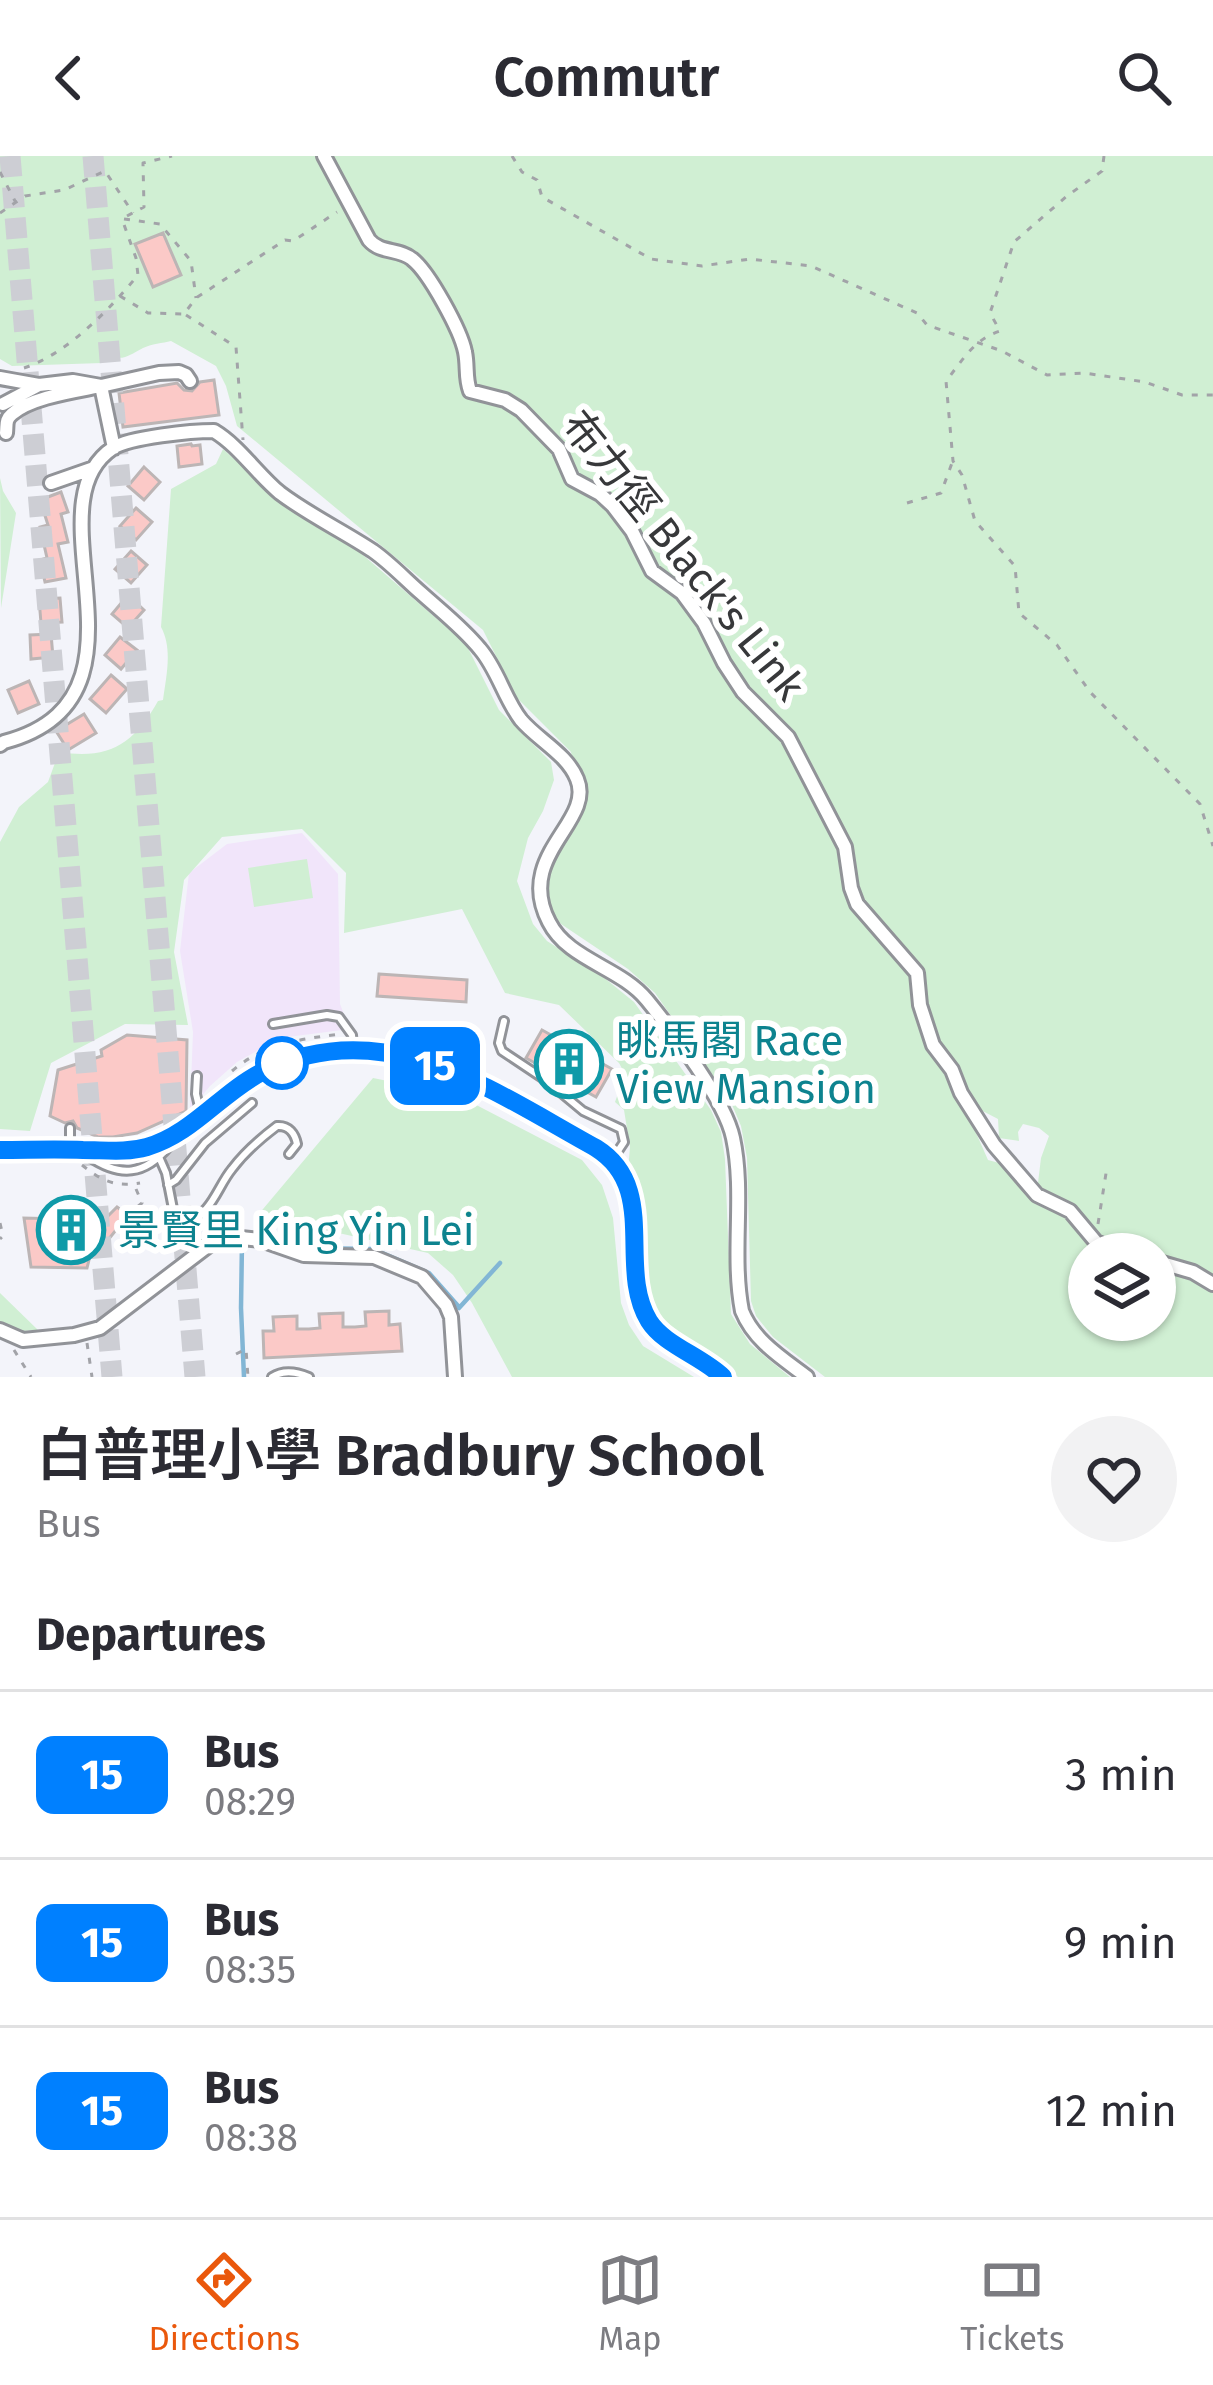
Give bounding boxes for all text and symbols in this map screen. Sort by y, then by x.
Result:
icon: back [36,45,102,111]
icon: search [1111,45,1177,111]
text: Commutr [494,46,719,110]
street label: 布力徑 Black's Link [551,401,815,711]
place label: 眺馬閣 Race View Mansion [616,1016,876,1114]
line badge: 15 [381,1027,489,1105]
building icon: 眺馬閣 Race View Mansion [534,1029,604,1099]
unlabelled marker [257,1038,307,1088]
text: 15 [414,1041,456,1091]
building icon: 景賢里 King Yin Lei [36,1195,106,1265]
place label: 景賢里 King Yin Lei [118,1206,475,1256]
map controls [1068,1233,1176,1341]
button: layers [1068,1233,1176,1341]
button: heart [1051,1416,1177,1542]
text: 白普理小學 Bradbury School [36,1422,764,1490]
text: Bus [36,1501,101,1547]
text: Departures [36,1608,266,1662]
text: Bus [204,1725,279,1779]
text: 3 min [1065,1748,1177,1802]
text: 15 [81,1750,123,1800]
text: 08:29 [204,1779,296,1825]
text: Bus [204,1893,279,1947]
text: 9 min [1064,1916,1177,1970]
text: 15 [81,1918,123,1968]
text: 08:35 [204,1947,296,1993]
text: Bus [204,2061,279,2115]
text: 12 min [1046,2084,1177,2138]
text: 15 [81,2086,123,2136]
text: 08:38 [204,2115,298,2161]
tab: Directions [149,2247,300,2359]
tab: Map [597,2247,663,2359]
tab: Tickets [960,2247,1064,2359]

